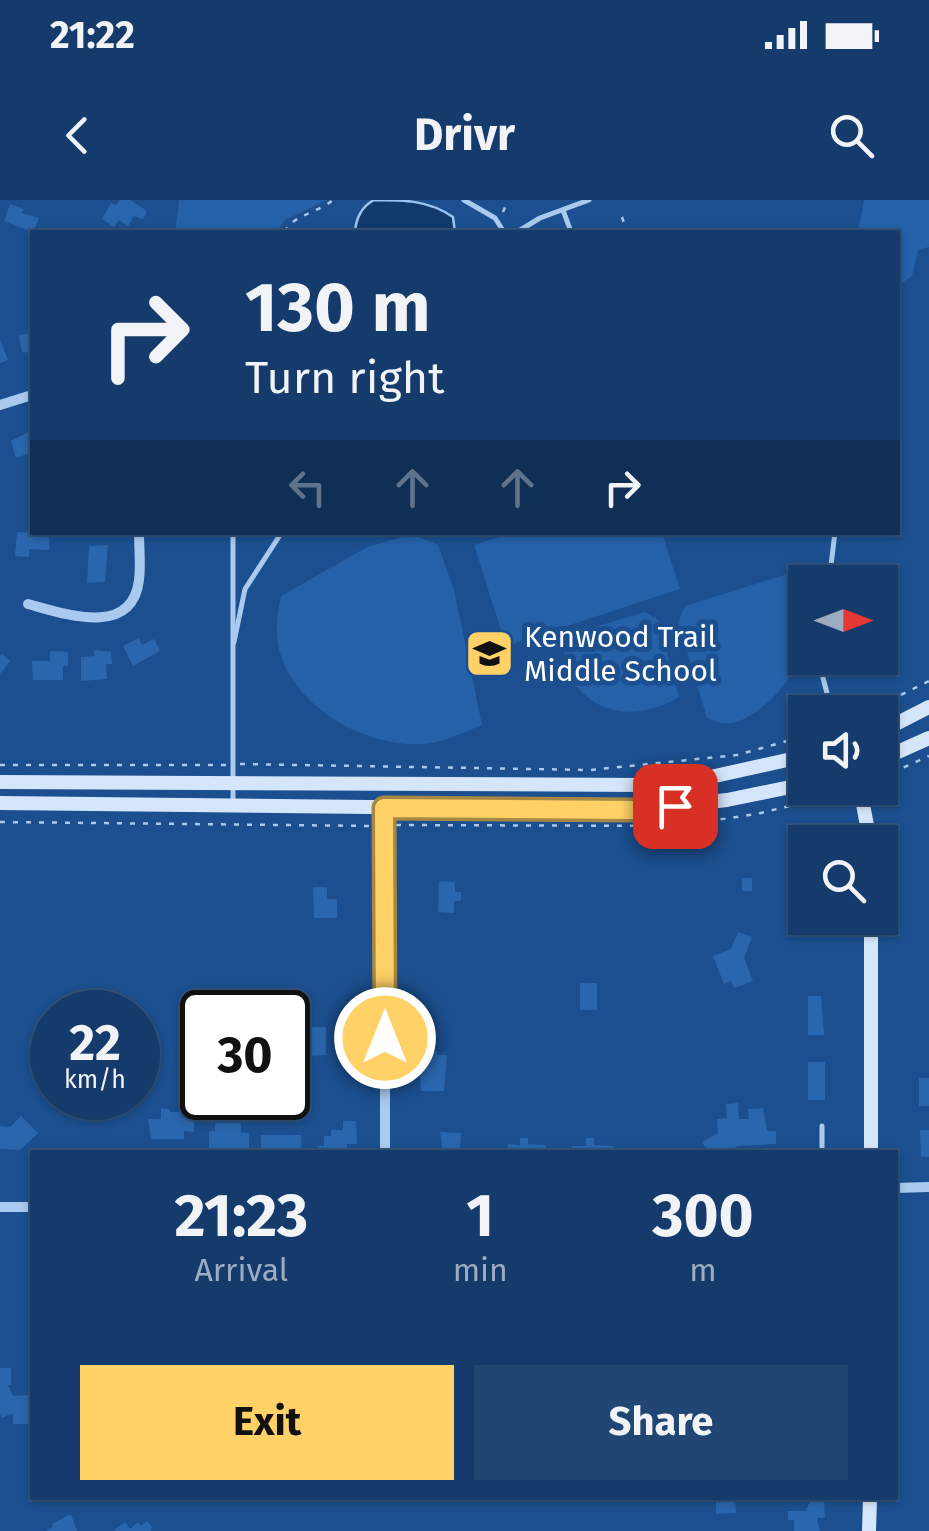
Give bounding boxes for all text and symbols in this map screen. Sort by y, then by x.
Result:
text: 21:22 [50,12,135,58]
icon: back [50,108,105,163]
text: Drivr [414,108,515,162]
icon: search [824,108,879,163]
text: 130 m [245,266,431,350]
icon: right [80,270,210,400]
text: Turn right [245,351,444,405]
icon: left [280,460,335,515]
icon: ahead [385,460,440,515]
icon: ahead [490,460,545,515]
icon: right [595,460,650,515]
north arrow [788,565,898,675]
map controls [788,565,898,935]
place label: Kenwood Trail Middle School [524,619,717,689]
school or university icon: Kenwood Trail Middle School [463,628,515,680]
button: sound [788,695,898,805]
pin [633,764,718,849]
icon: arrive [648,779,703,834]
button: search [788,825,898,935]
position arrow [333,986,437,1090]
speed limit sign: 30 [180,990,310,1120]
text: 22 [69,1013,121,1073]
text: km/h [64,1065,126,1095]
text: 21:23 [174,1180,308,1252]
text: 1 [466,1180,494,1252]
text: 300 [652,1180,754,1252]
text: Arrival [194,1251,288,1289]
text: min [453,1251,508,1289]
text: m [689,1251,717,1289]
button: Exit [80,1365,454,1480]
button: Share [474,1365,848,1480]

